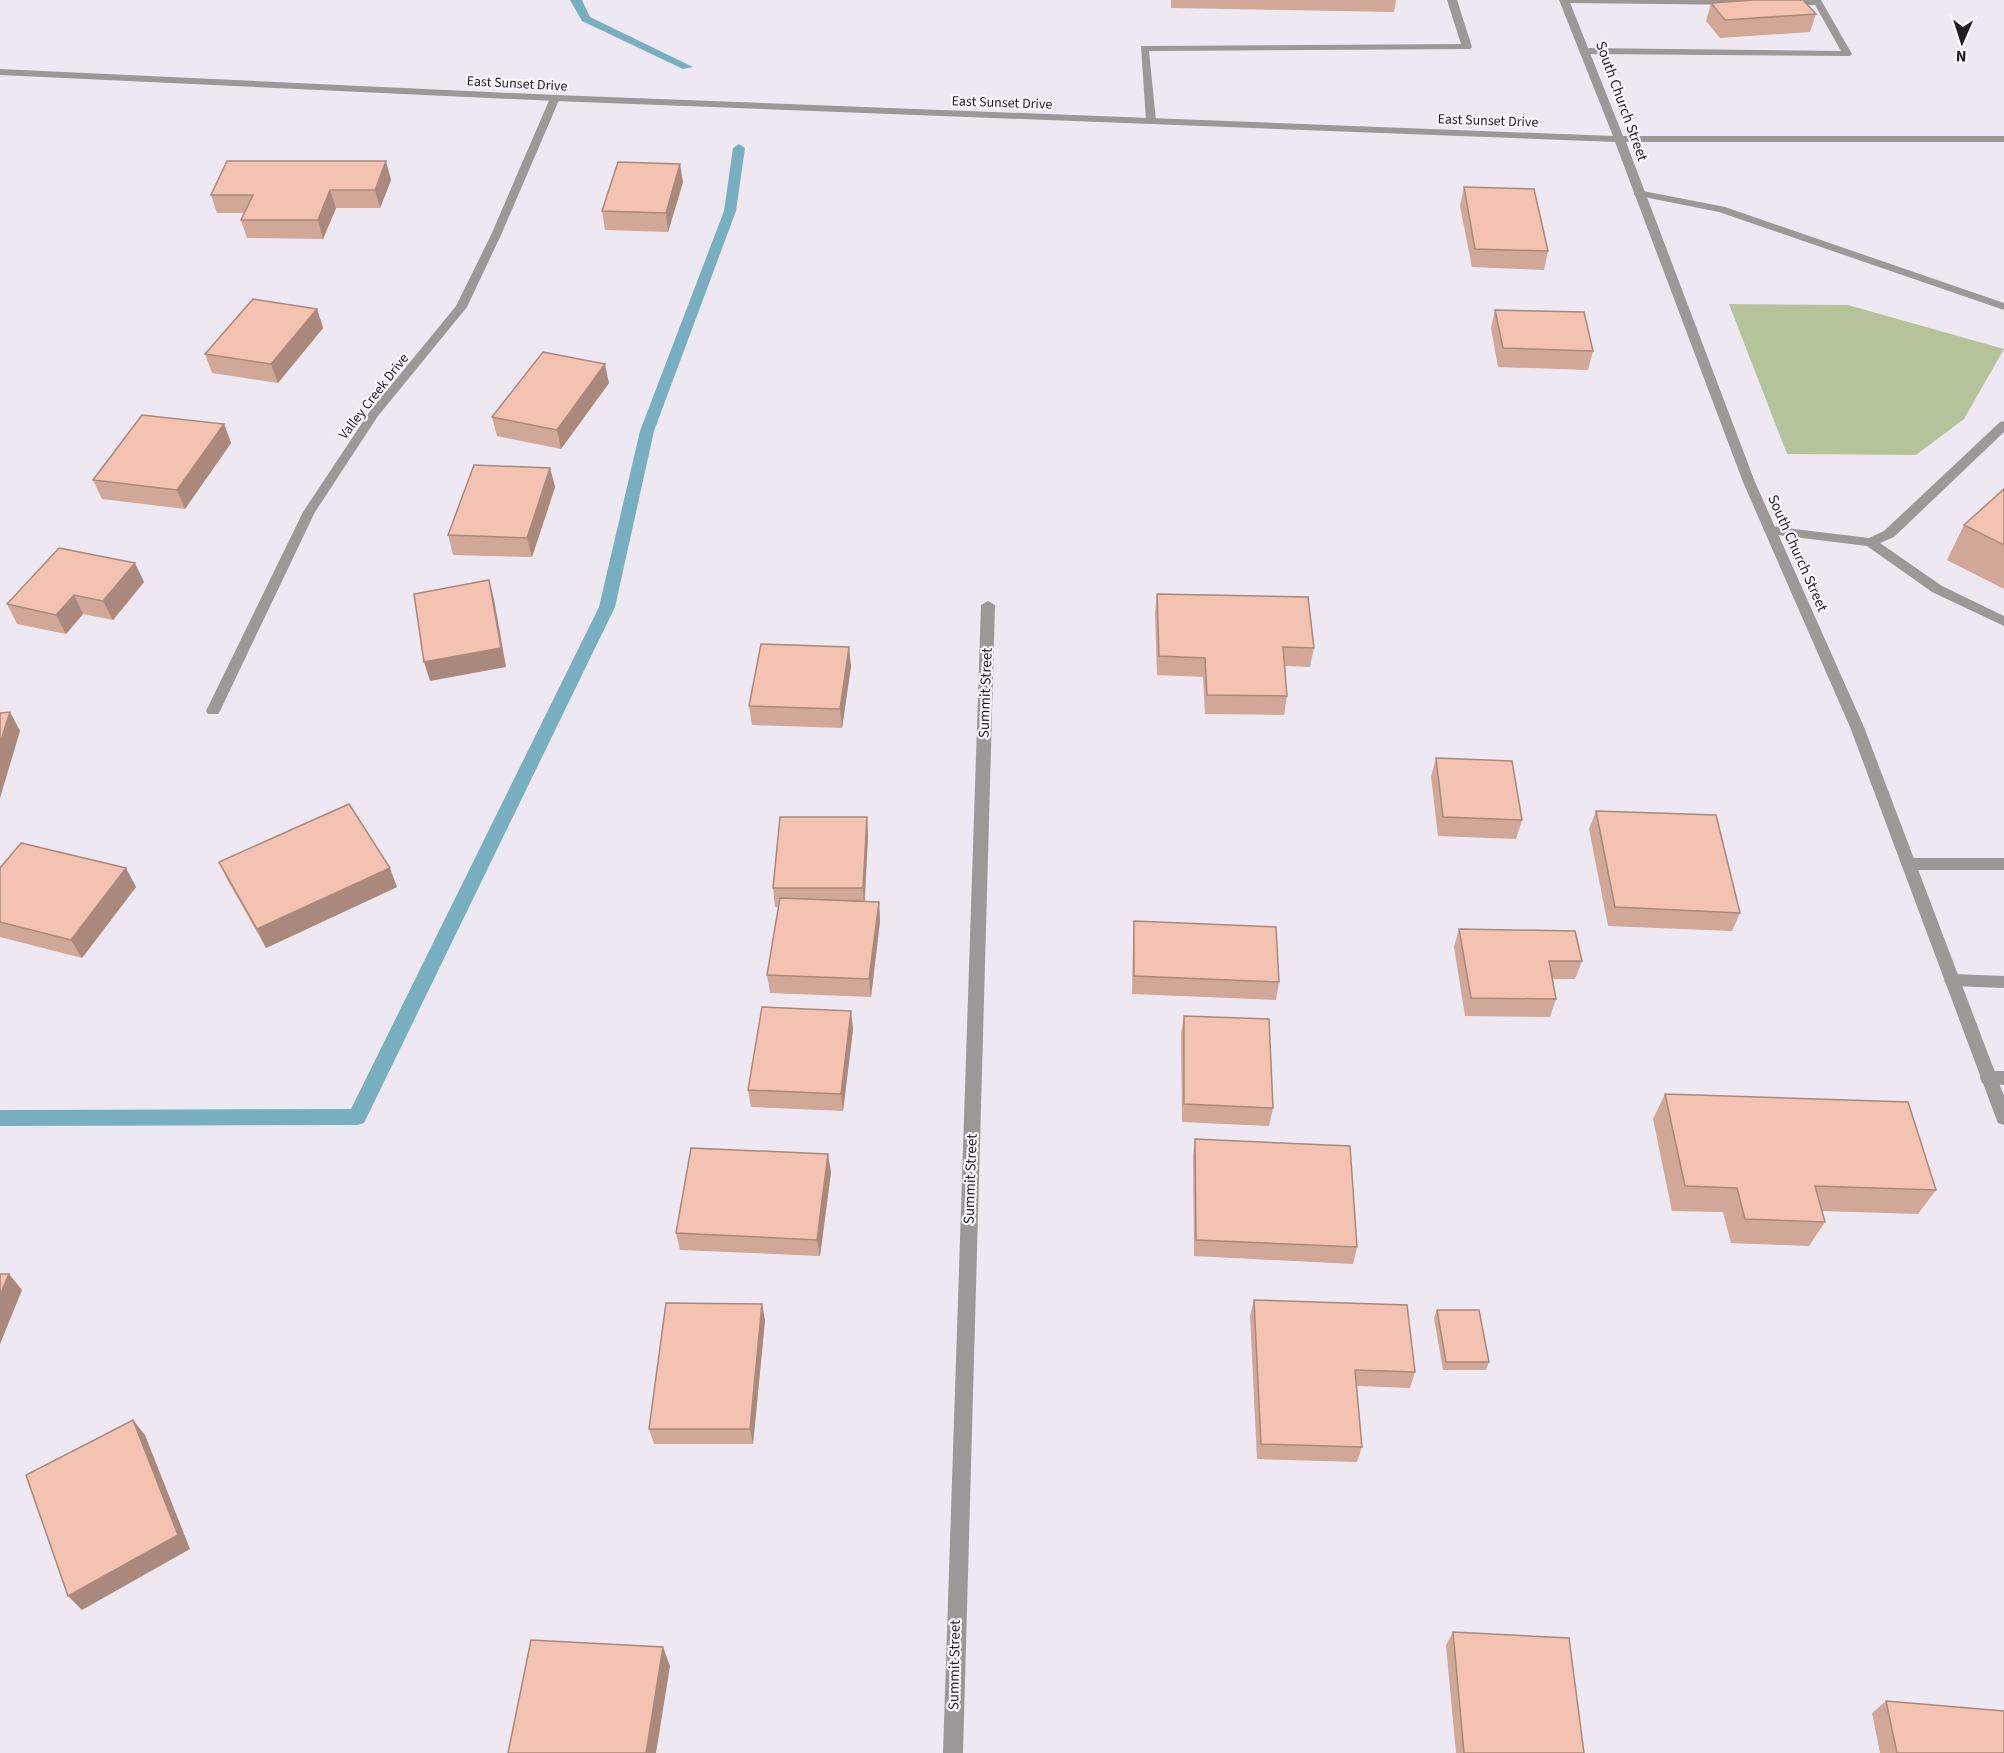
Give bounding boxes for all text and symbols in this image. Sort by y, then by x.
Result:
north arrow [1932,12,1992,72]
street label: South Church Street [1590,38,1653,164]
text: N [1955,45,1967,67]
street label: East Sunset Drive [466,71,568,97]
street label: East Sunset Drive [951,91,1053,115]
street label: East Sunset Drive [1437,109,1539,133]
street label: Valley Creek Drive [334,349,414,444]
street label: South Church Street [1762,491,1833,615]
street label: Summit Street [973,647,998,739]
street label: Summit Street [958,1133,983,1225]
street label: Summit Street [943,1620,966,1710]

